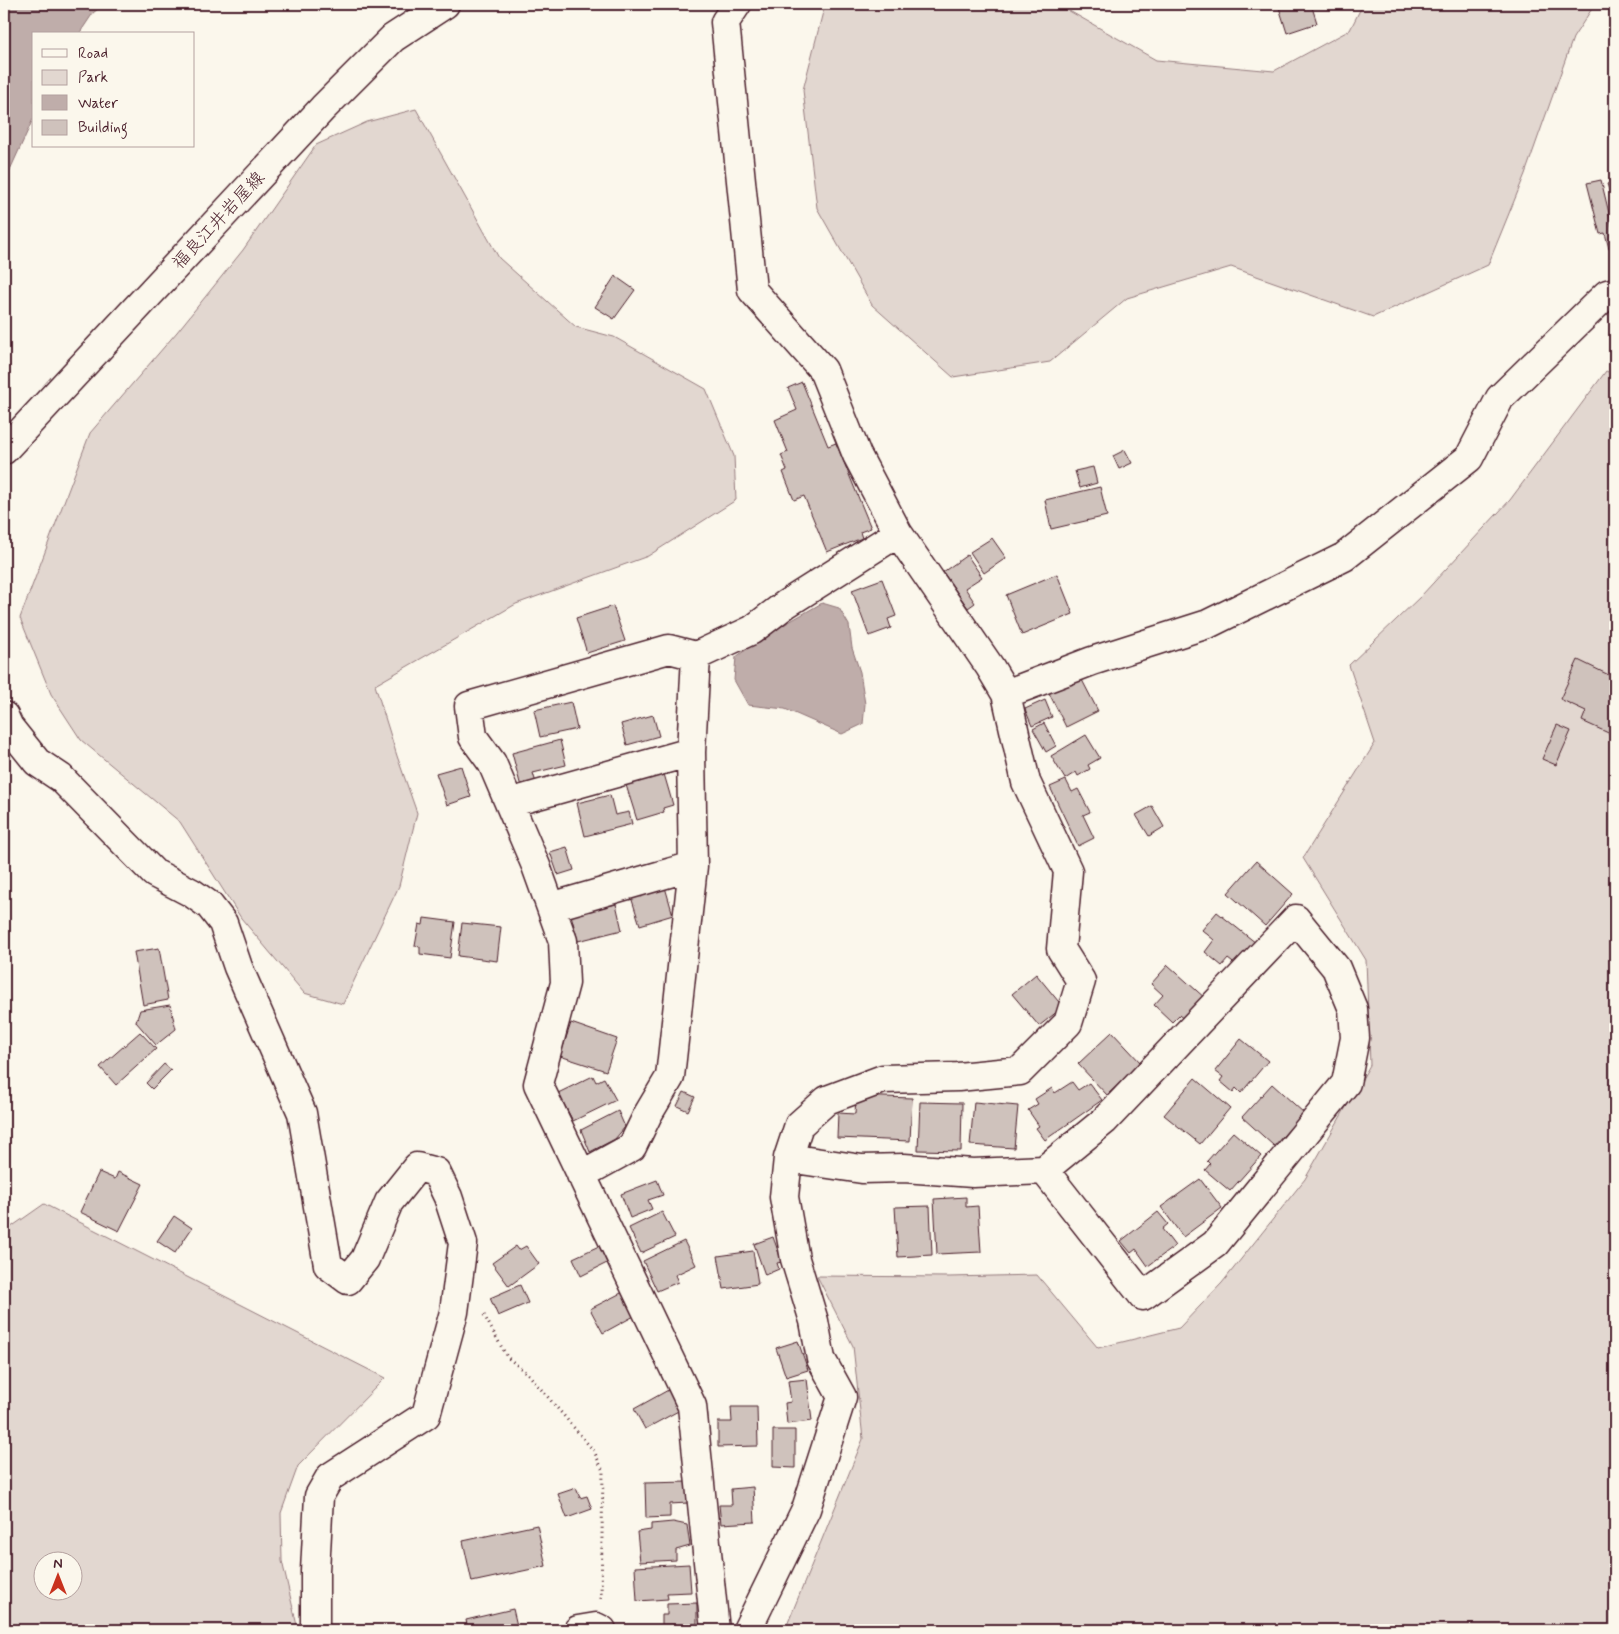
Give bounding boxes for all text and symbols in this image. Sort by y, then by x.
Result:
legend [32,32,195,148]
text: Road [78,44,108,64]
text: Park [78,68,108,88]
text: Water [78,94,118,114]
text: Building [78,118,128,139]
street label: 福良江井岩屋線 [167,166,270,275]
north arrow [32,1552,82,1602]
text: N [53,1555,63,1573]

